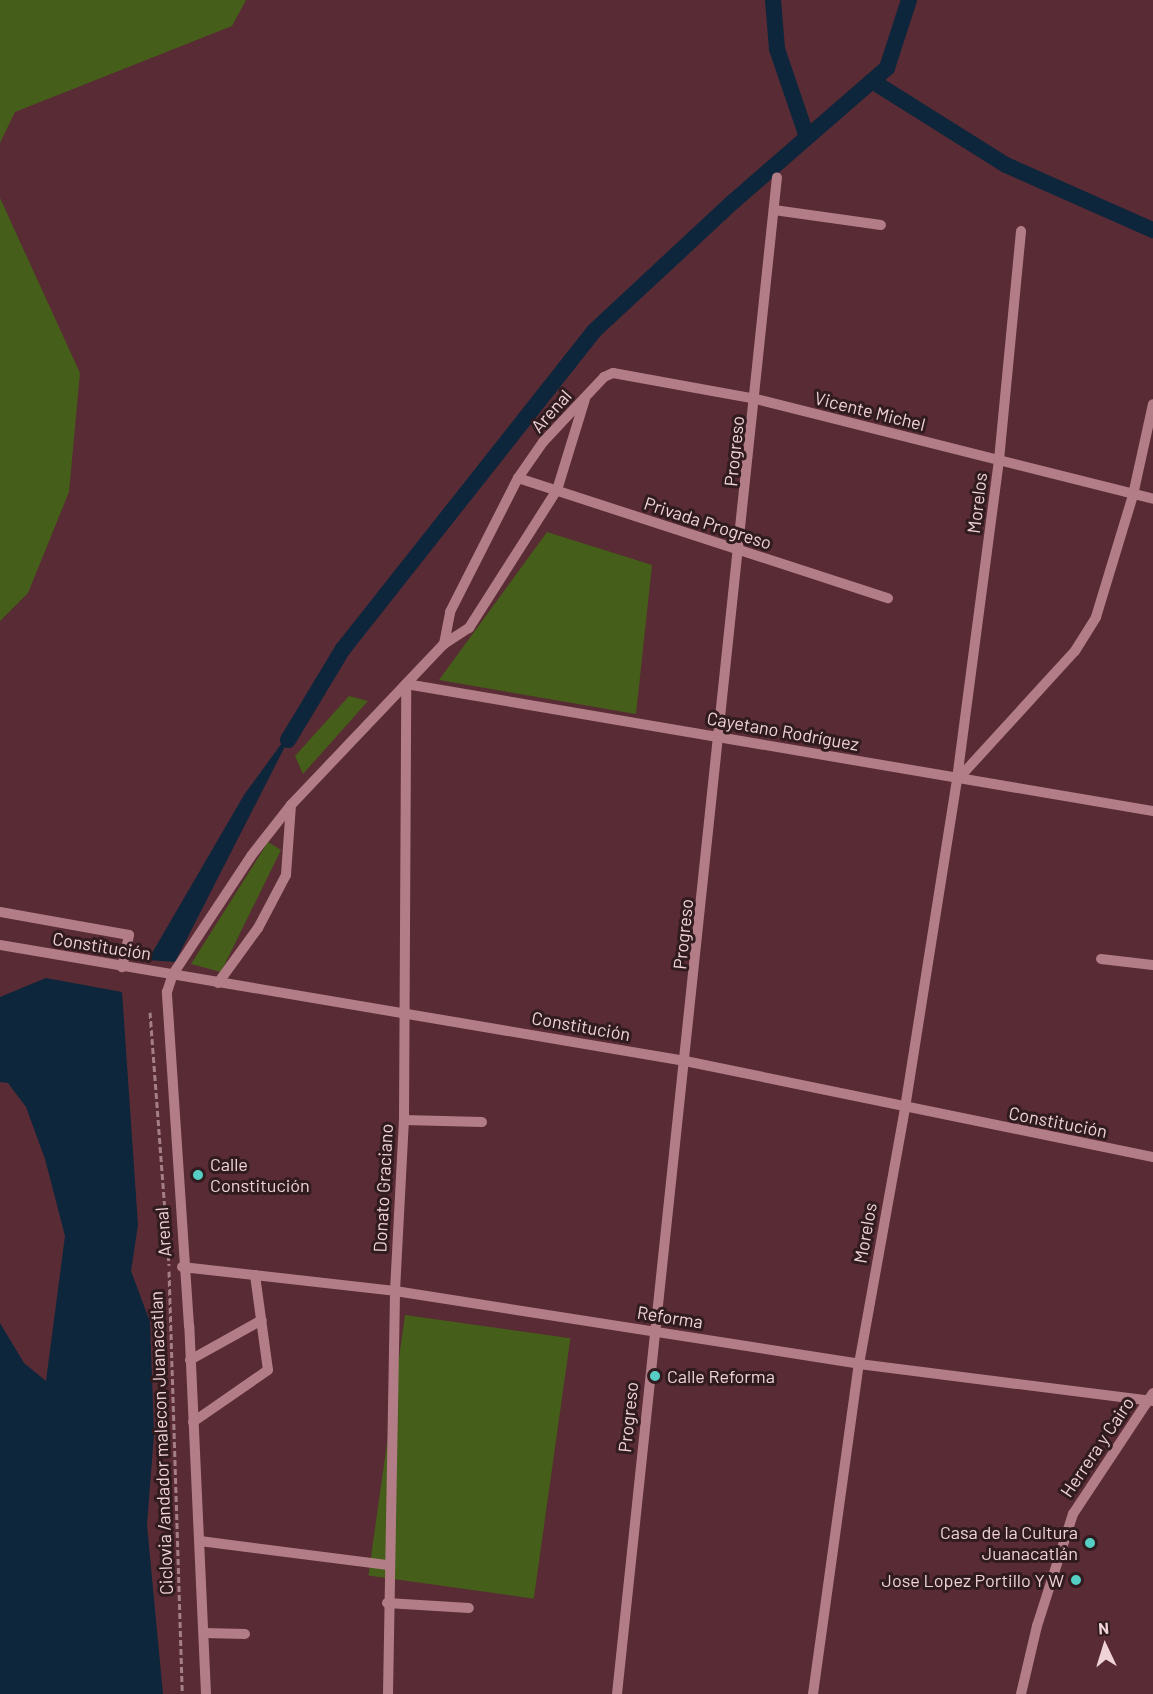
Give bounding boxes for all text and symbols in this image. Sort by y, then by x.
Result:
street label: Arenal [526,385,576,437]
street label: Vicente Michel [812,387,928,435]
street label: Progreso [720,415,748,487]
street label: Morelos [963,471,991,535]
street label: Privada Progreso [641,492,775,554]
street label: Cayetano Rodríguez [705,707,861,755]
street label: Progreso [669,898,697,970]
street label: Constitución [51,928,153,964]
street label: Constitución [530,1007,632,1045]
street label: Constitución [1007,1102,1109,1142]
street label: Donato Graciano [369,1123,397,1253]
place label: Calle Constitución [210,1154,310,1196]
marker: Calle Constitución [191,1168,205,1182]
street label: Morelos [849,1201,881,1265]
street label: Arenal [150,1206,176,1258]
street label: Ciclovia /andador malecon Juanacatlan [145,1291,177,1595]
street label: Reforma [636,1301,704,1333]
place label: Calle Reforma [667,1365,775,1387]
marker: Calle Reforma [648,1369,662,1383]
street label: Progreso [614,1381,642,1453]
street label: Herrera y Cairo [1056,1393,1138,1501]
place label: Casa de la Cultura Juanacatlán [940,1522,1078,1564]
marker: Casa de la Cultura Juanacatlán [1083,1536,1097,1550]
place label: Jose Lopez Portillo Y W [882,1569,1064,1591]
marker: Jose Lopez Portillo Y W [1069,1573,1083,1587]
north arrow [1075,1616,1135,1676]
text: N [1098,1618,1110,1637]

